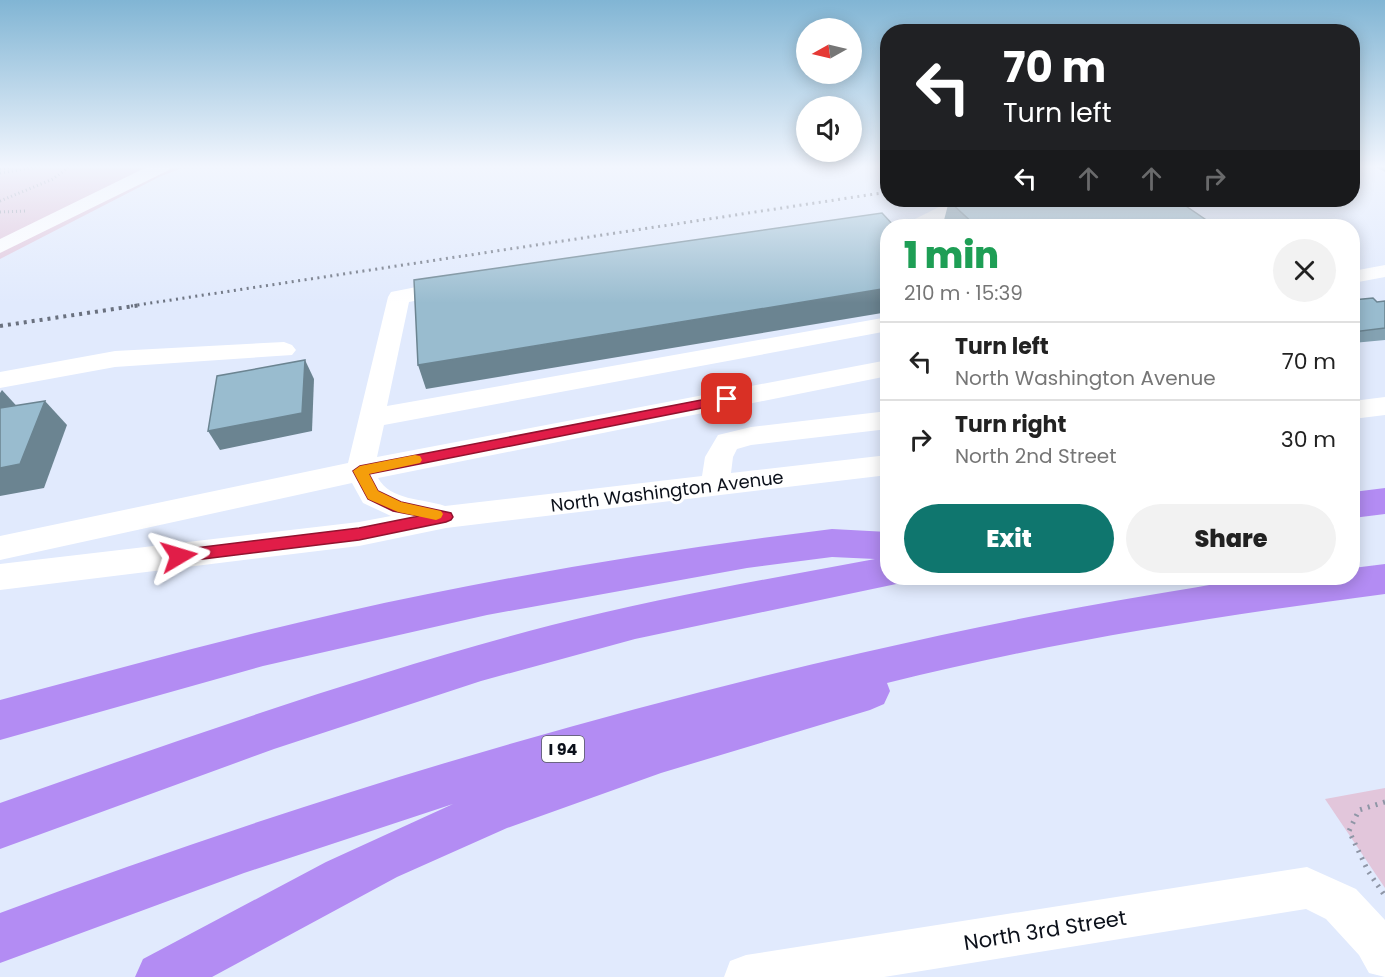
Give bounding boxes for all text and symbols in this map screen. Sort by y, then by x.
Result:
north arrow [796,18,862,84]
map controls [796,18,862,162]
text: 70 m [1003,38,1106,97]
icon: left [904,48,982,126]
text: Turn left [1003,94,1112,131]
button: sound [796,96,862,162]
icon: left [1009,162,1042,195]
icon: ahead [1072,162,1105,195]
icon: ahead [1135,162,1168,195]
icon: right [1198,162,1231,195]
text: 1 min [904,230,999,281]
button: close [1273,239,1336,302]
text: 210 m · 15:39 [904,279,1023,307]
text: Turn left [955,331,1049,362]
icon: left [904,345,937,378]
text: 70 m [1282,346,1336,377]
text: North Washington Avenue [955,364,1216,392]
pin [701,373,752,424]
icon: arrive [710,382,743,415]
text: Turn right [955,409,1066,440]
icon: right [904,423,937,456]
text: 30 m [1281,424,1336,455]
text: North 2nd Street [955,442,1116,470]
street label: North Washington Avenue [549,464,785,518]
button: Exit [904,504,1114,573]
button: Share [1126,504,1336,573]
position arrow [147,524,211,588]
road number: I 94 [542,736,584,762]
street label: North 3rd Street [962,903,1128,957]

